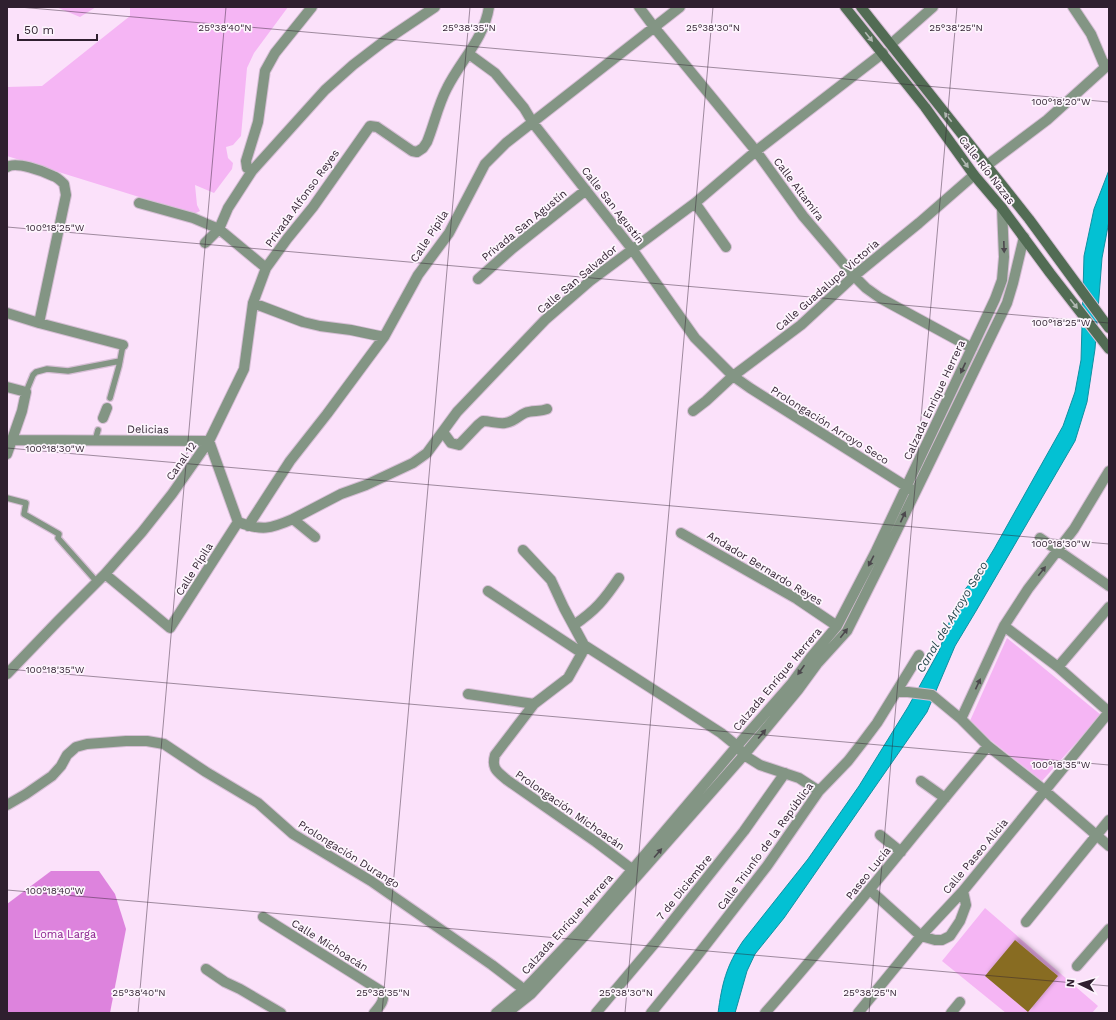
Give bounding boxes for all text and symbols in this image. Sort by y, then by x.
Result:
scale bar [18,16,97,42]
text: 25°38'40"N [198,22,252,33]
text: 25°38'35"N [442,22,496,33]
text: 25°38'30"N [686,22,740,33]
text: 25°38'25"N [929,22,983,33]
text: 50 m [24,23,54,37]
one-way arrow [865,32,874,43]
text: 100°18'20"W [1031,96,1091,107]
one-way arrow [944,111,952,122]
street label: Calle Río Nazas [956,133,1017,207]
street label: Privada Alfonso Reyes [263,147,342,250]
street label: Calle Altamira [771,155,826,223]
one-way arrow [961,157,969,168]
street label: Calle San Agustín [579,164,647,246]
street label: Privada San Agustín [479,187,570,264]
street label: Calle Pípila [408,208,451,265]
text: 100°18'25"W [26,222,85,233]
street label: Calle Guadalupe Victoria [773,237,882,334]
one-way arrow [1001,241,1007,254]
street label: Calle San Salvador [535,242,620,317]
one-way arrow [1070,298,1078,309]
text: 100°18'25"W [1032,317,1091,328]
street label: Calzada Enrique Herrera [901,338,968,462]
one-way arrow [960,362,966,374]
street label: Prolongación Arroyo Seco [768,384,891,467]
street label: Delicias [127,423,169,436]
street label: Canal 12 [163,440,199,483]
text: 100°18'30"W [25,443,85,454]
one-way arrow [900,512,906,523]
street label: Andador Bernardo Reyes [705,529,825,608]
text: 100°18'30"W [1031,538,1091,549]
street label: Calle Pípila [173,541,216,598]
one-way arrow [867,556,874,567]
water label: Canal del Arroyo Seco [913,559,991,675]
one-way arrow [1038,566,1046,577]
street label: Calzada Enrique Herrera [730,625,824,734]
one-way arrow [840,628,848,639]
text: 100°18'35"W [26,664,85,675]
one-way arrow [797,665,805,676]
one-way arrow [975,678,981,689]
one-way arrow [757,728,766,739]
text: 100°18'35"W [1032,759,1091,770]
street label: Prolongación Michoacán [513,768,627,853]
street label: Calle Triunfo de la República [715,780,816,913]
street label: Calle Paseo Alicia [940,816,1011,897]
street label: Prolongación Durango [296,818,402,891]
street label: Paseo Lucía [843,844,894,902]
one-way arrow [654,847,663,858]
street label: 7 de Diciembre [654,852,715,923]
street label: Calzada Enrique Herrera [519,871,616,977]
text: 100°18'40"W [26,885,85,896]
street label: Calle Michoacán [289,917,370,974]
park label: Loma Larga [34,928,96,941]
north arrow [1060,964,1100,1004]
text: N [1064,979,1077,988]
text: 25°38'40"N [112,987,166,998]
text: 25°38'35"N [356,987,410,998]
text: 25°38'30"N [599,987,653,998]
text: 25°38'25"N [843,987,897,998]

